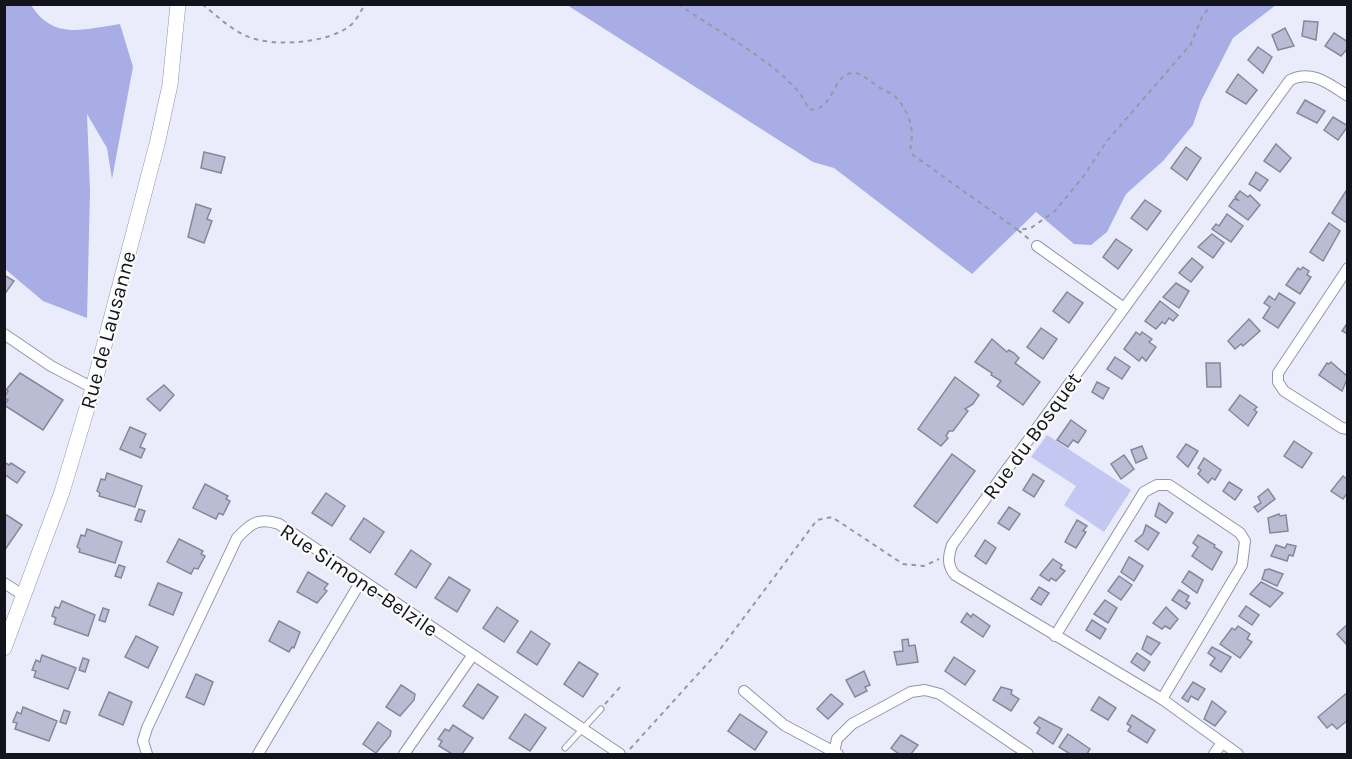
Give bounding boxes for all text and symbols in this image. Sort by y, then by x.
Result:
street label: Rue de Lausanne [75,248,141,412]
street label: Rue du Bosquet [978,368,1086,504]
street label: Rue Simone-Belzile [276,518,442,642]

